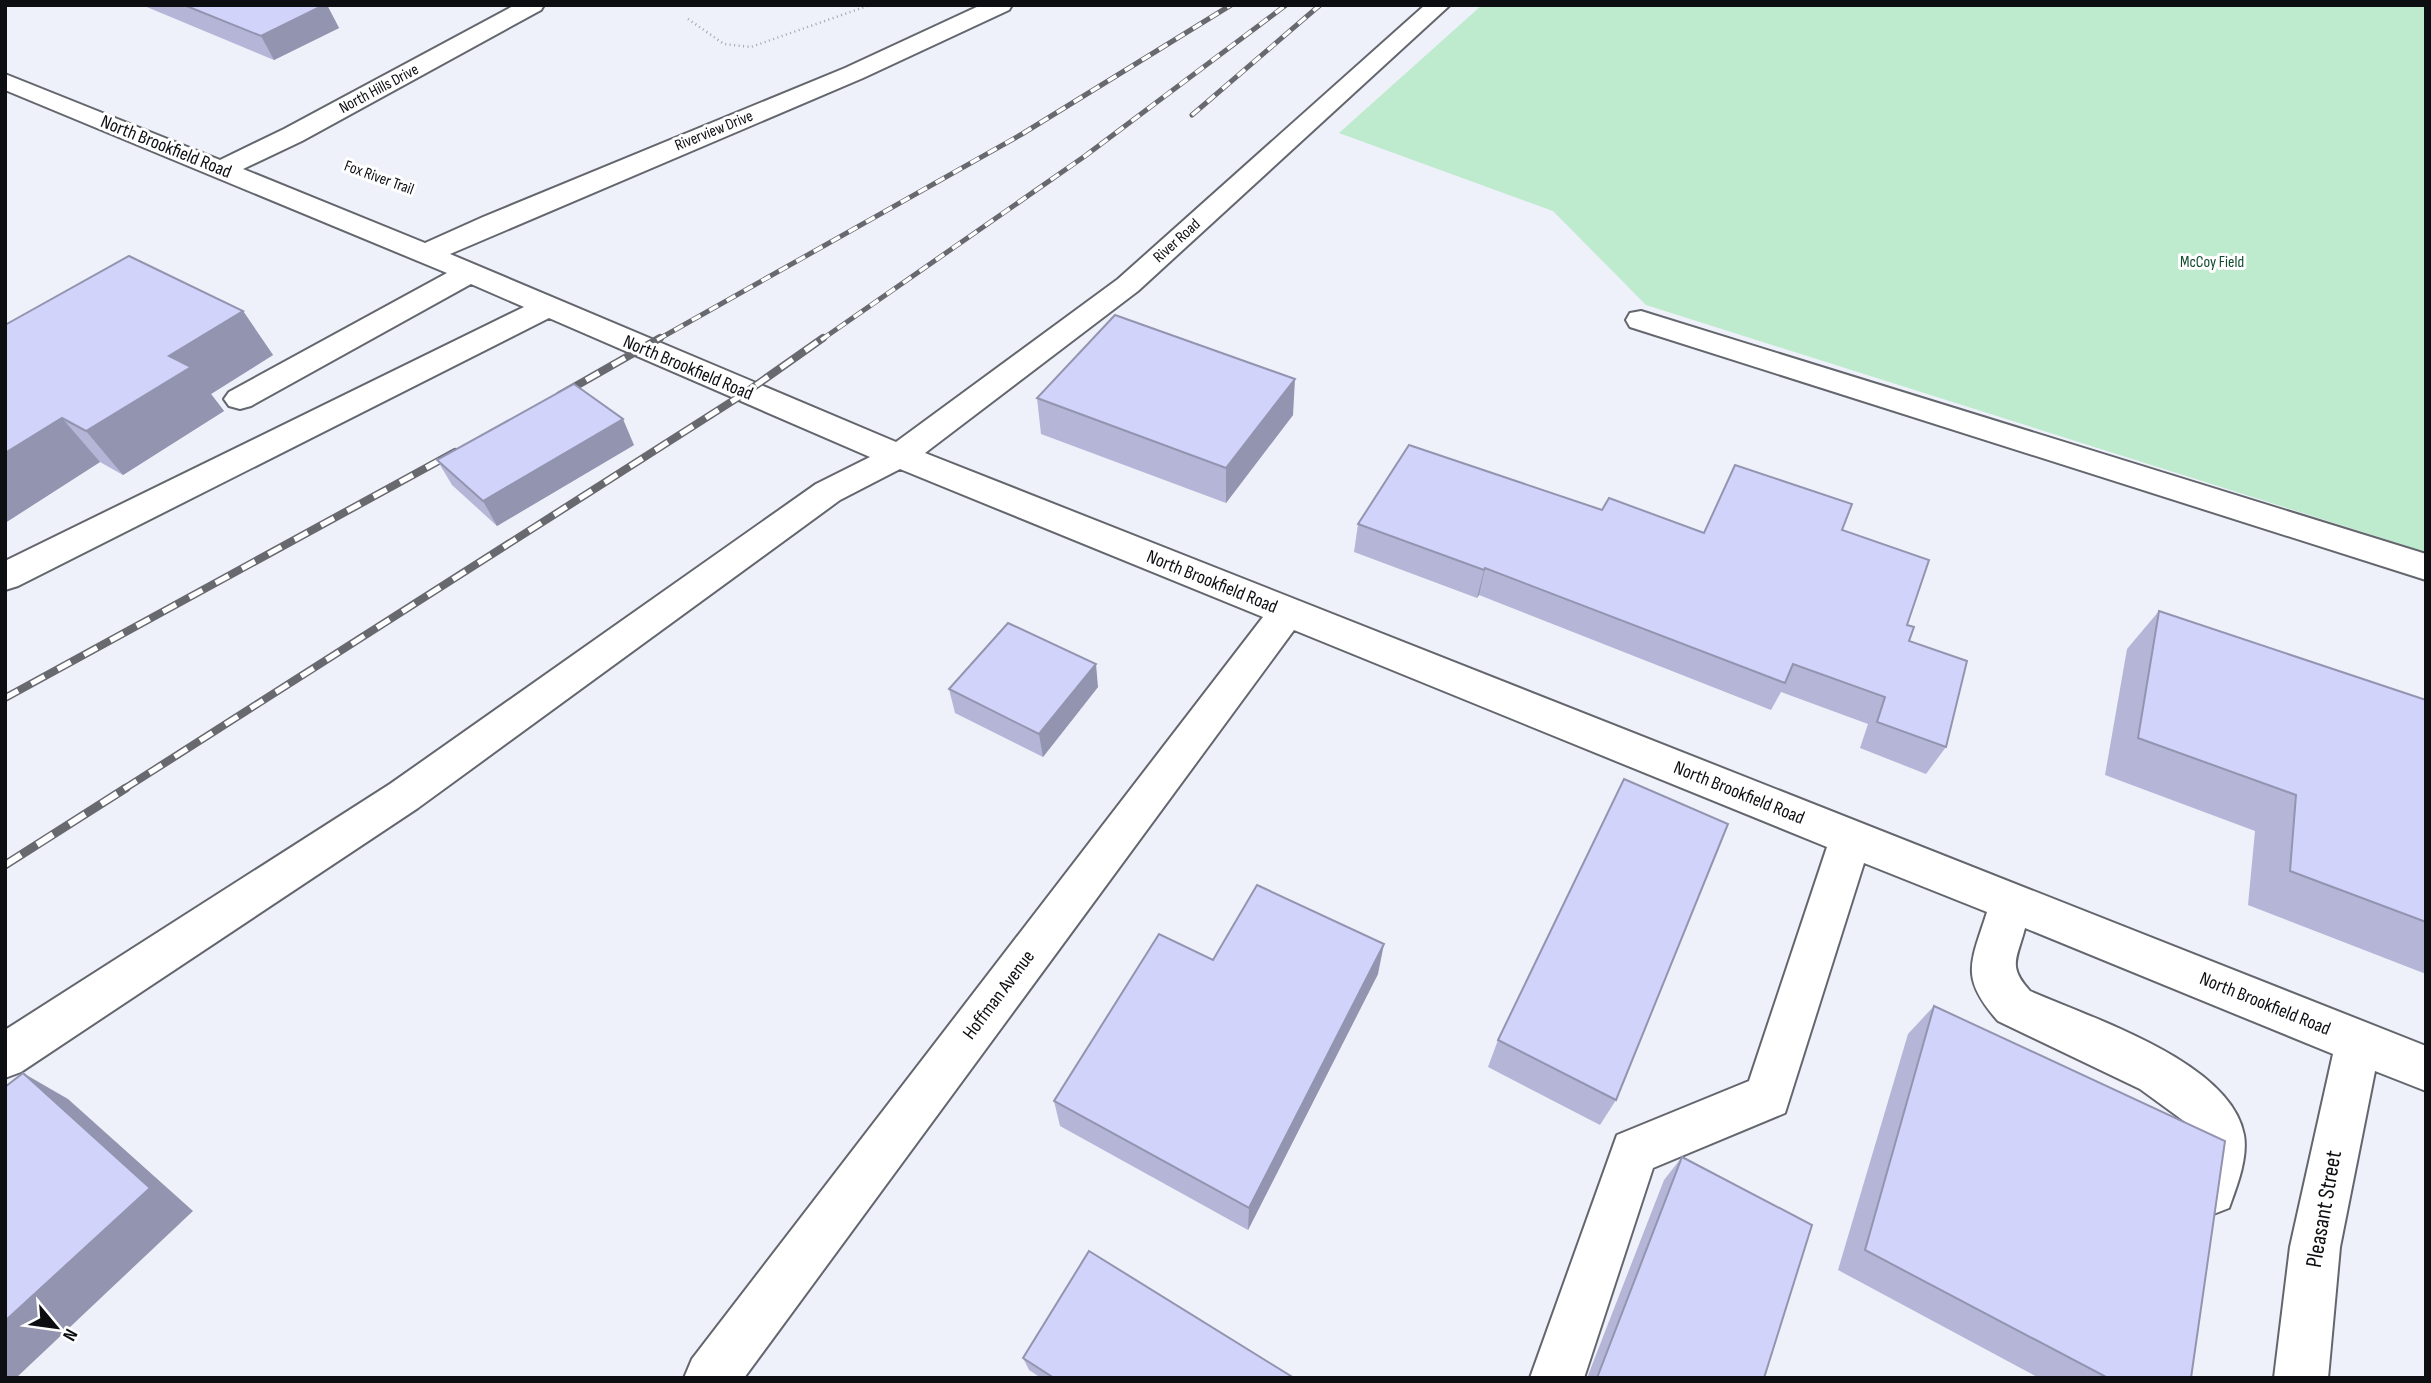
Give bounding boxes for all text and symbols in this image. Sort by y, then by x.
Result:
street label: North Hills Drive [336,60,422,118]
street label: Riverview Drive [672,107,756,155]
street label: North Brookfield Road [97,110,235,184]
street label: Fox River Trail [342,157,416,199]
street label: River Road [1150,215,1204,267]
park label: McCoy Field [2180,253,2244,272]
street label: North Brookfield Road [620,330,756,406]
street label: North Brookfield Road [1143,545,1281,619]
street label: North Brookfield Road [1670,756,1808,830]
street label: Hoffman Avenue [958,946,1040,1044]
street label: North Brookfield Road [2196,967,2334,1041]
street label: Pleasant Street [2300,1148,2348,1270]
north arrow [21,1292,91,1362]
text: N [57,1324,82,1345]

